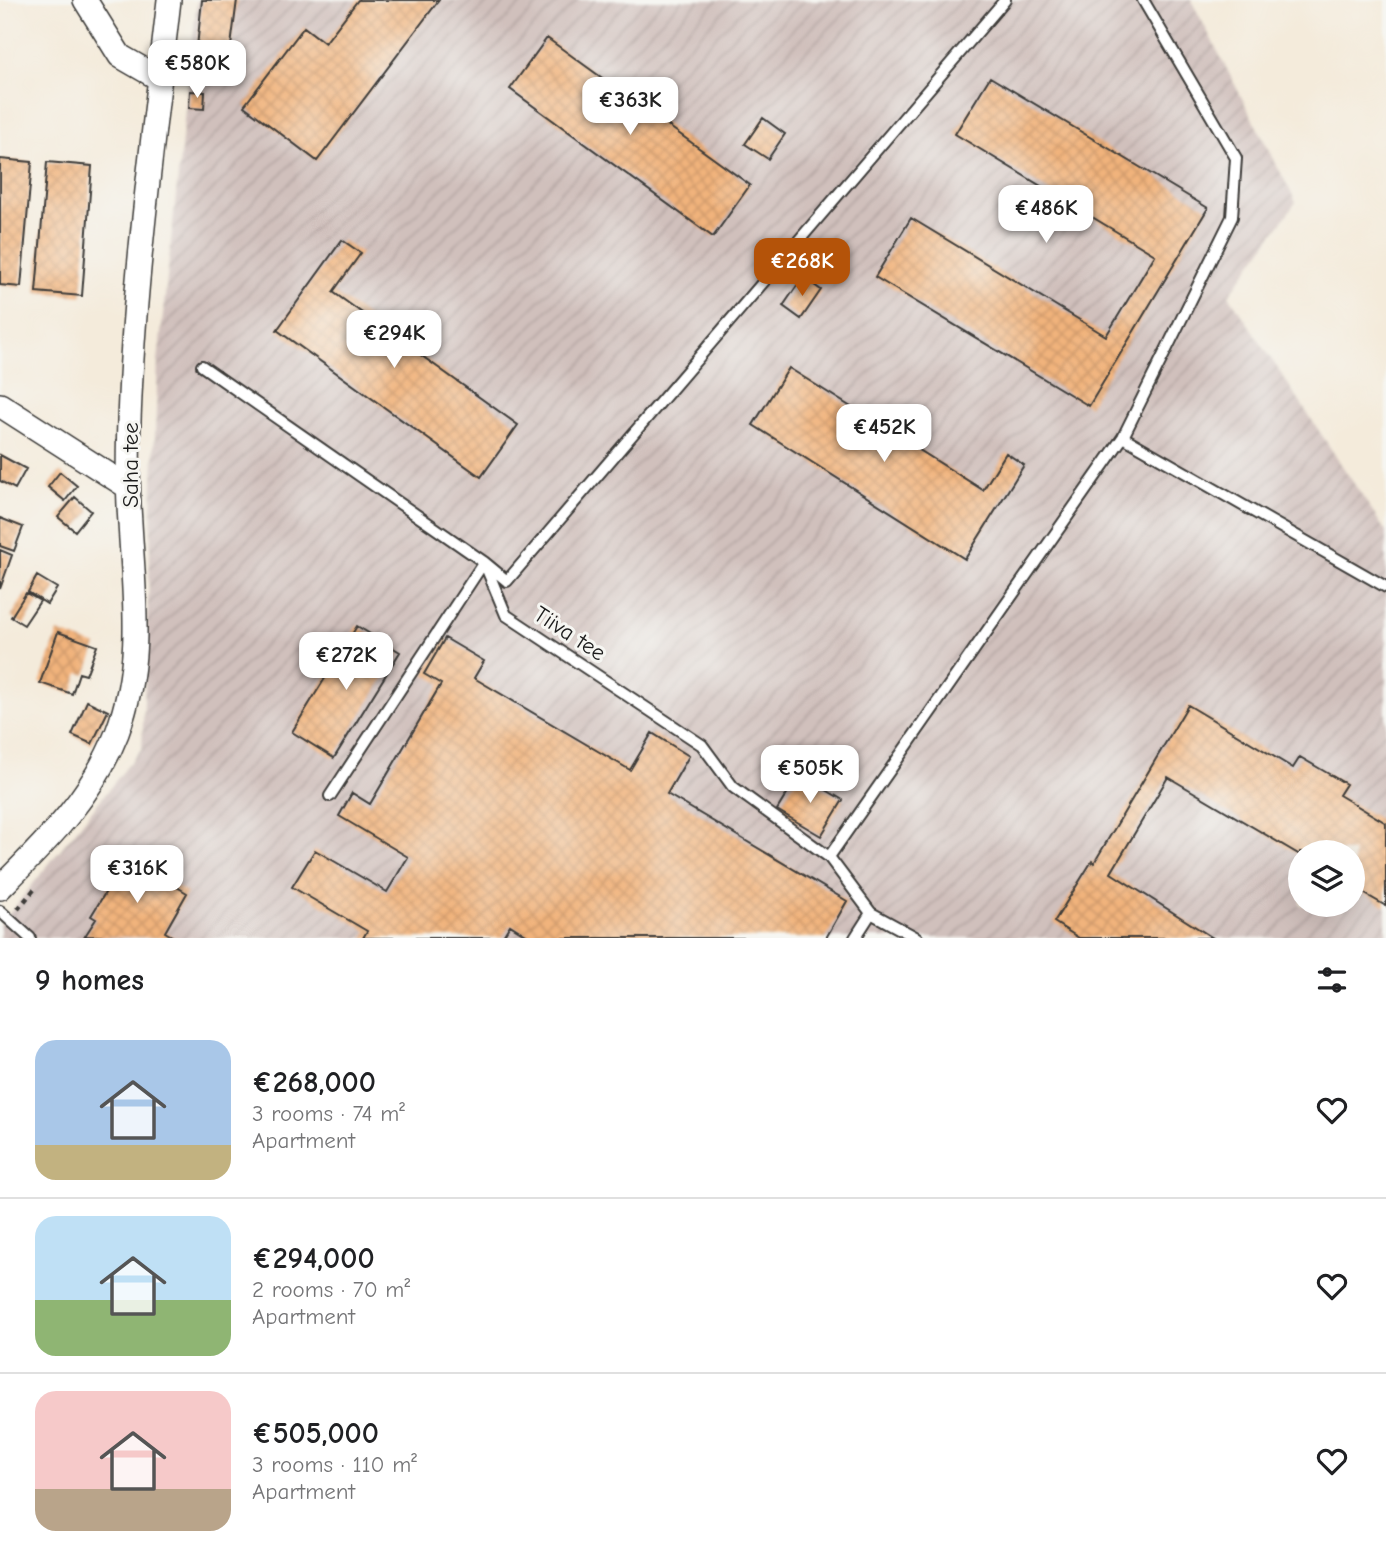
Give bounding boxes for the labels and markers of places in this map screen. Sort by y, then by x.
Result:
pin: €580K [148,41,246,100]
pin: €363K [581,78,679,137]
pin: €486K [997,186,1095,245]
pin: €268K [753,238,851,298]
pin: €294K [345,310,443,370]
pin: €452K [835,405,933,464]
pin: €272K [297,632,395,692]
pin: €505K [761,746,859,805]
pin: €316K [88,846,186,905]

